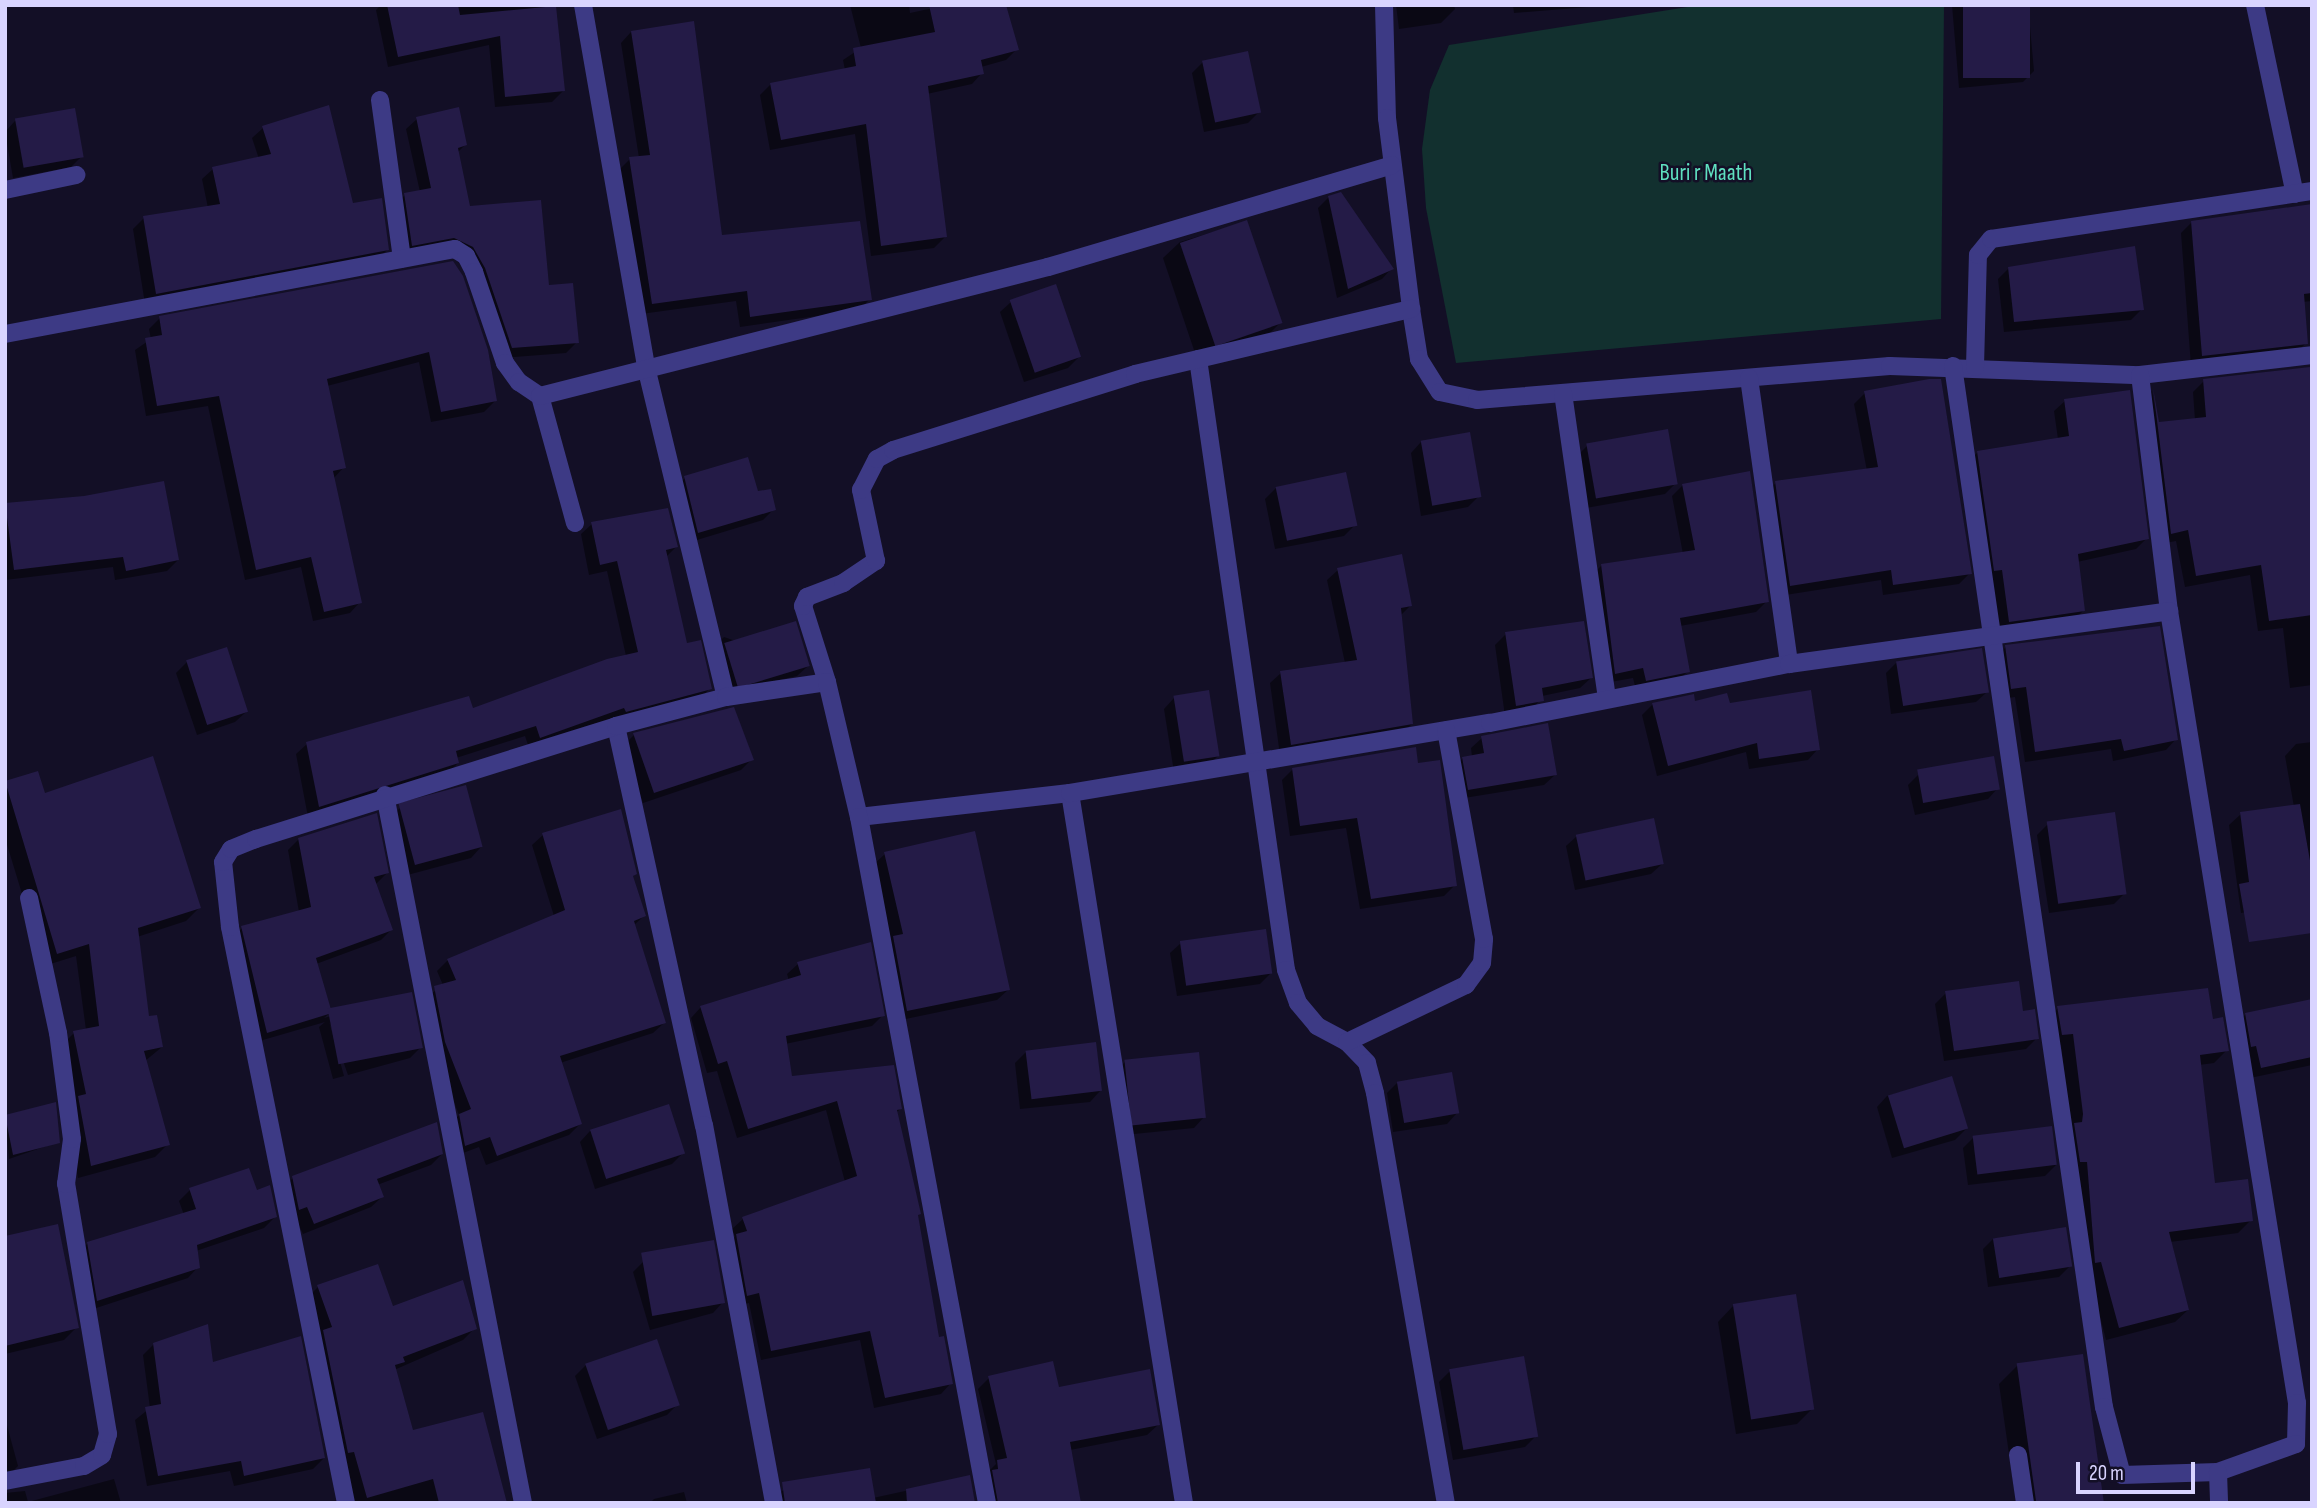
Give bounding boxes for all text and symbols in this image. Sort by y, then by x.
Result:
park label: Buri r Maath [1660,159,1752,187]
scale bar [2079,1448,2198,1492]
text: 20 m [2089,1461,2124,1486]

